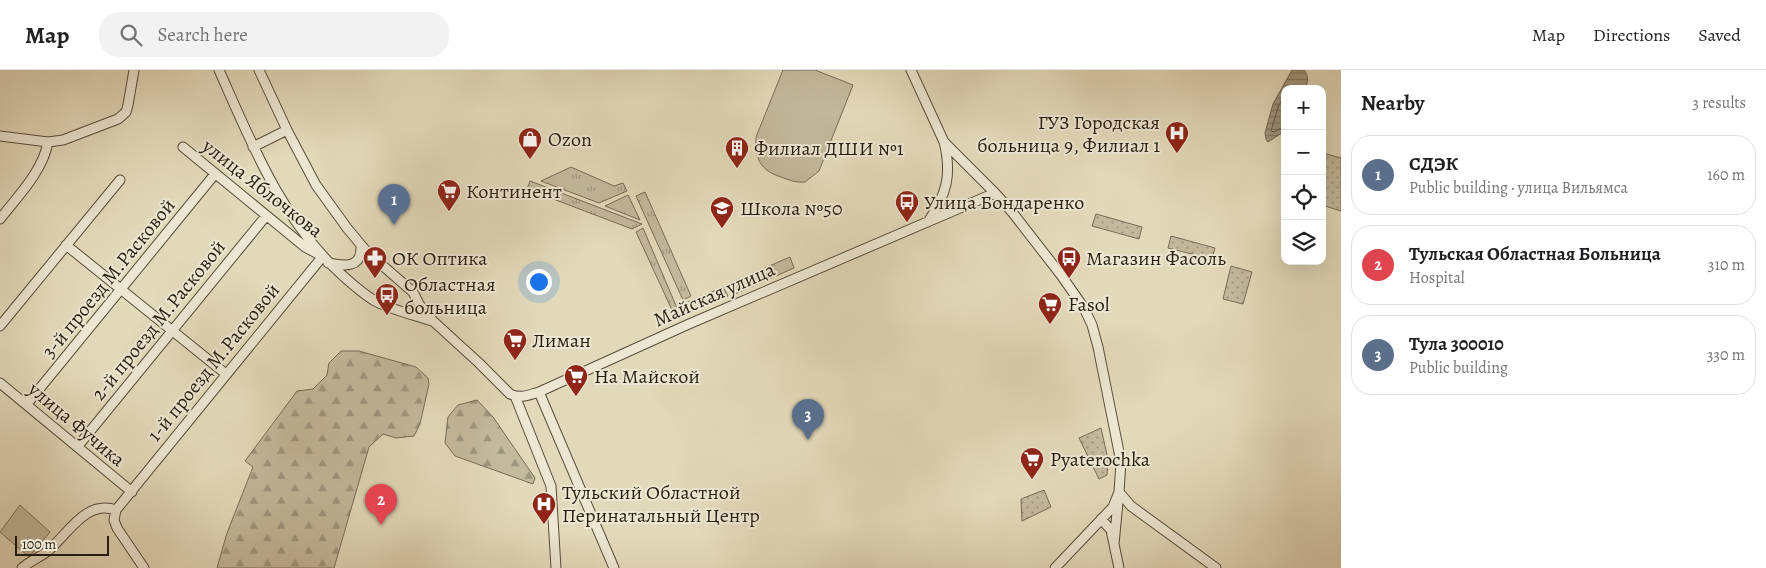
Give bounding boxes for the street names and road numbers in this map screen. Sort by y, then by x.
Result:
street label: улица Яблочкова [196,132,329,245]
street label: 3-й проезд М.Расковой [36,193,181,364]
street label: 2-й проезд М.Расковой [85,234,232,406]
street label: Майская улица [649,255,780,333]
street label: 1-й проезд М.Расковой [141,277,286,447]
street label: улица Фучика [22,375,131,473]

